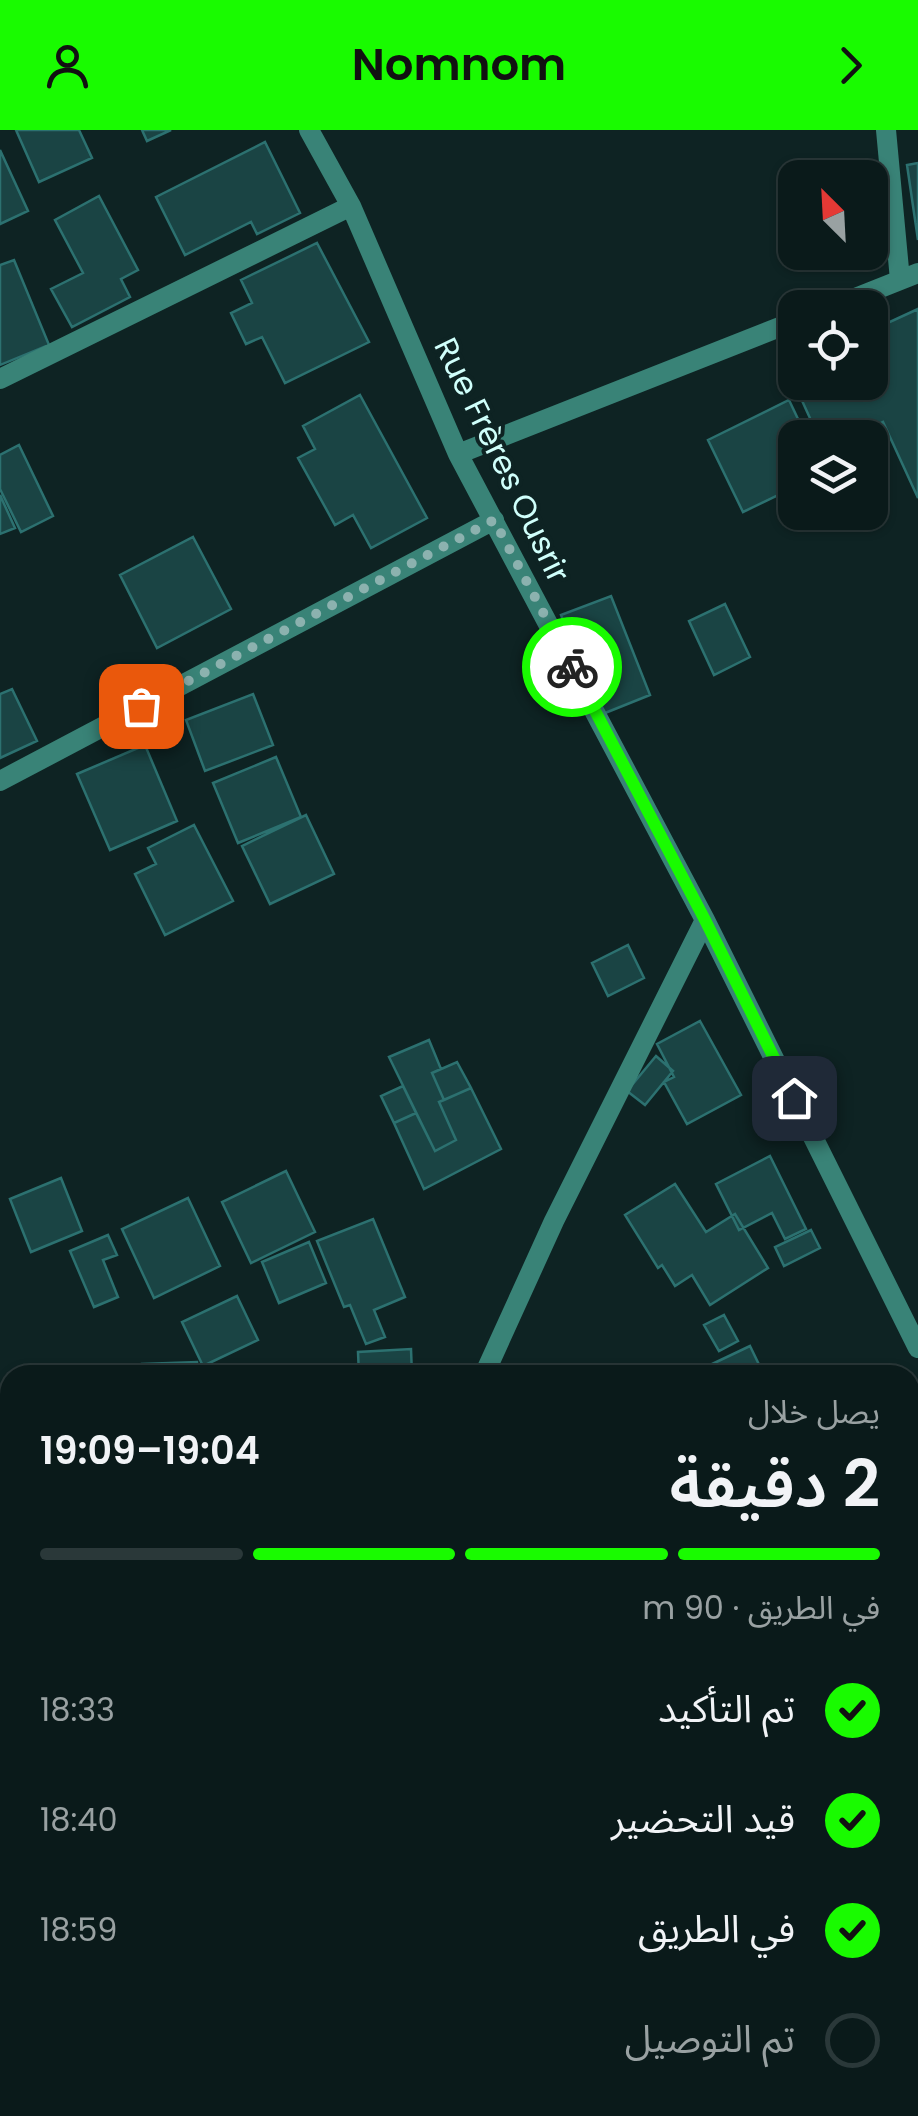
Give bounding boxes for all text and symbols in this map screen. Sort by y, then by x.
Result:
text: Nomnom [352,33,566,96]
icon: person [40,38,95,93]
icon: forward [823,38,878,93]
north arrow [778,160,888,270]
map controls [778,160,888,530]
button: locate [778,290,888,400]
street label: Rue Frères Ousrir [424,330,581,590]
button: layers [778,420,888,530]
courier [522,617,622,717]
icon: bike [545,640,600,695]
pin [99,664,184,749]
icon: bag [114,679,169,734]
pin [752,1056,837,1141]
icon: home [767,1071,822,1126]
text: يصل خلال [748,1389,880,1434]
text: 19:04–19:09 [40,1424,260,1477]
text: 2 دقيقة [670,1439,880,1530]
text: في الطريق · 90 m [642,1585,880,1630]
text: تم التأكيد [658,1682,795,1735]
icon: check [825,1683,880,1738]
text: 18:33 [40,1687,115,1732]
text: قيد التحضير [611,1792,795,1845]
icon: check [825,1793,880,1848]
text: 18:40 [40,1797,117,1842]
text: في الطريق [638,1902,795,1955]
icon: check [825,1903,880,1958]
text: 18:59 [40,1907,118,1952]
text: تم التوصيل [625,2012,795,2065]

